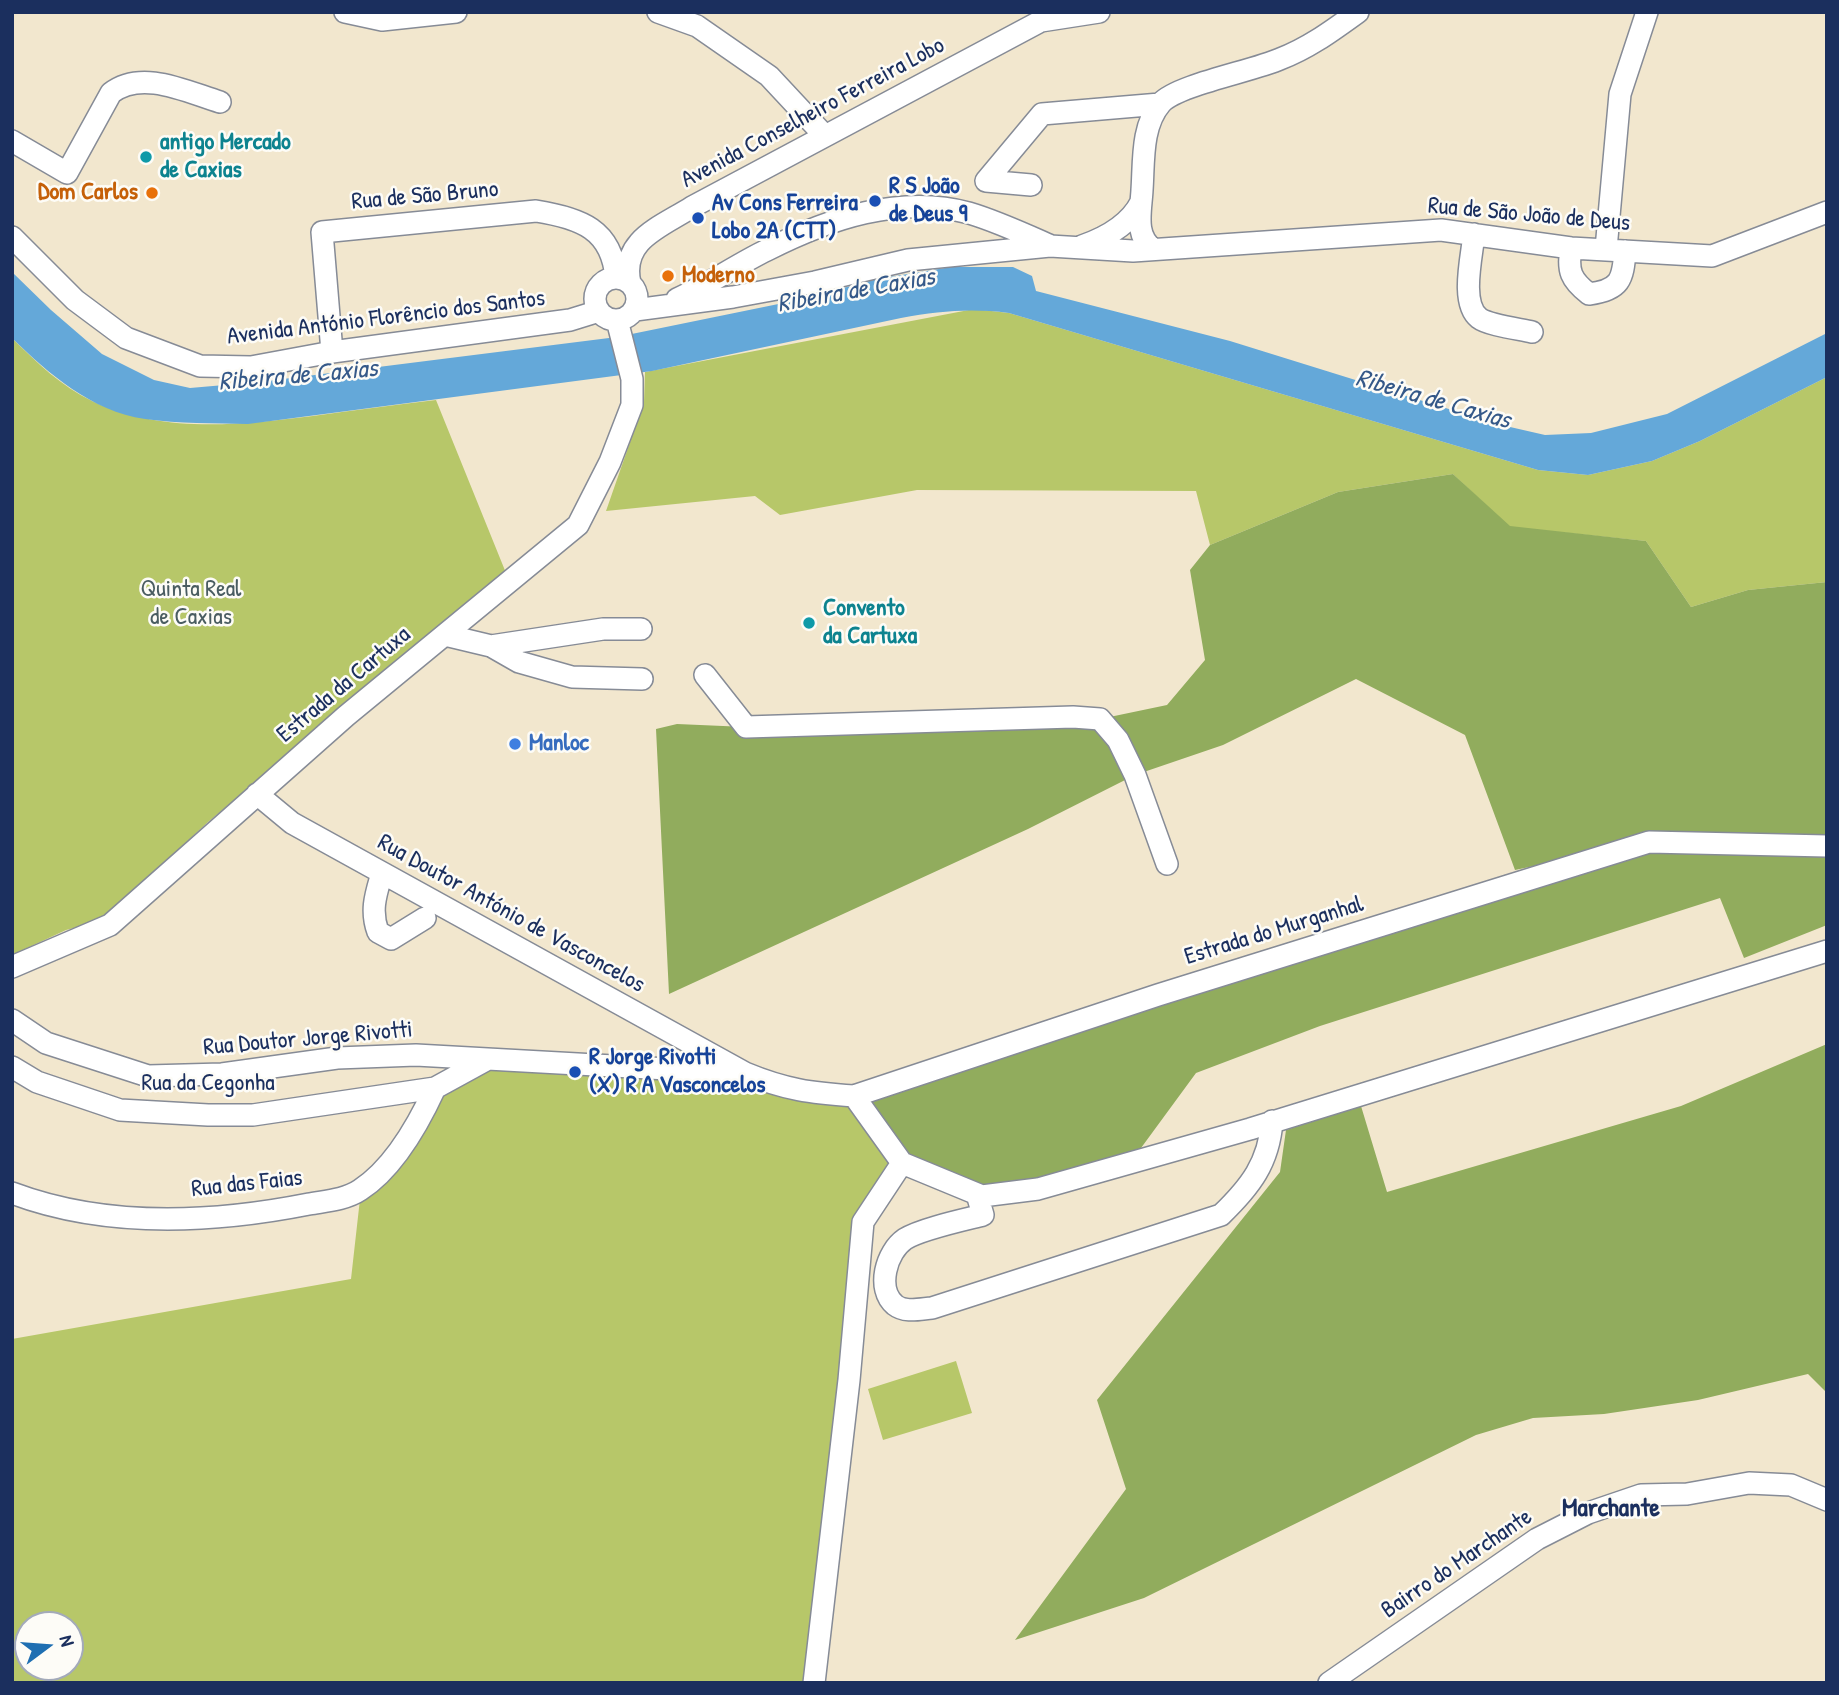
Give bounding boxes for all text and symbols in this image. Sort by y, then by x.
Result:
street label: Avenida Conselheiro Ferreira Lobo [676,31,950,195]
place label: antigo Mercado de Caxias [160,129,291,185]
marker: antigo Mercado de Caxias [138,149,154,165]
place label: R S João de Deus 9 [889,173,968,229]
street label: Rua de São Bruno [351,175,499,217]
place label: Dom Carlos [38,179,138,207]
marker: Dom Carlos [144,185,160,201]
place label: Av Cons Ferreira Lobo 2A (CTT) [712,190,858,246]
street label: Rua de São João de Deus [1427,192,1631,238]
marker: R S João de Deus 9 [867,193,883,209]
marker: Av Cons Ferreira Lobo 2A (CTT) [690,210,706,226]
place label: Moderno [682,262,755,290]
water label: Ribeira de Caxias [775,262,937,320]
marker: Moderno [660,268,676,284]
street label: Avenida António Florêncio dos Santos [225,284,547,352]
water label: Ribeira de Caxias [217,354,379,398]
water label: Ribeira de Caxias [1352,363,1514,437]
park label: Quinta Real de Caxias [141,576,241,632]
place label: Convento da Cartuxa [823,595,917,651]
marker: Convento da Cartuxa [801,615,817,631]
street label: Estrada da Cartuxa [271,621,417,749]
place label: Manloc [529,730,589,758]
marker: Manloc [507,736,523,752]
street label: Rua Doutor António de Vasconcelos [372,828,650,1000]
street label: Estrada do Murganhal [1181,890,1367,972]
street label: Rua Doutor Jorge Rivotti [202,1016,414,1062]
place label: R Jorge Rivotti (X) R A Vasconcelos [589,1044,765,1100]
marker: R Jorge Rivotti (X) R A Vasconcelos [567,1064,583,1080]
street label: Rua da Cegonha [141,1070,275,1098]
street label: Rua das Faias [190,1164,304,1204]
district label: Marchante [1562,1493,1660,1525]
street label: Bairro do Marchante [1376,1503,1538,1625]
north arrow [14,1611,84,1681]
text: N [53,1632,81,1649]

